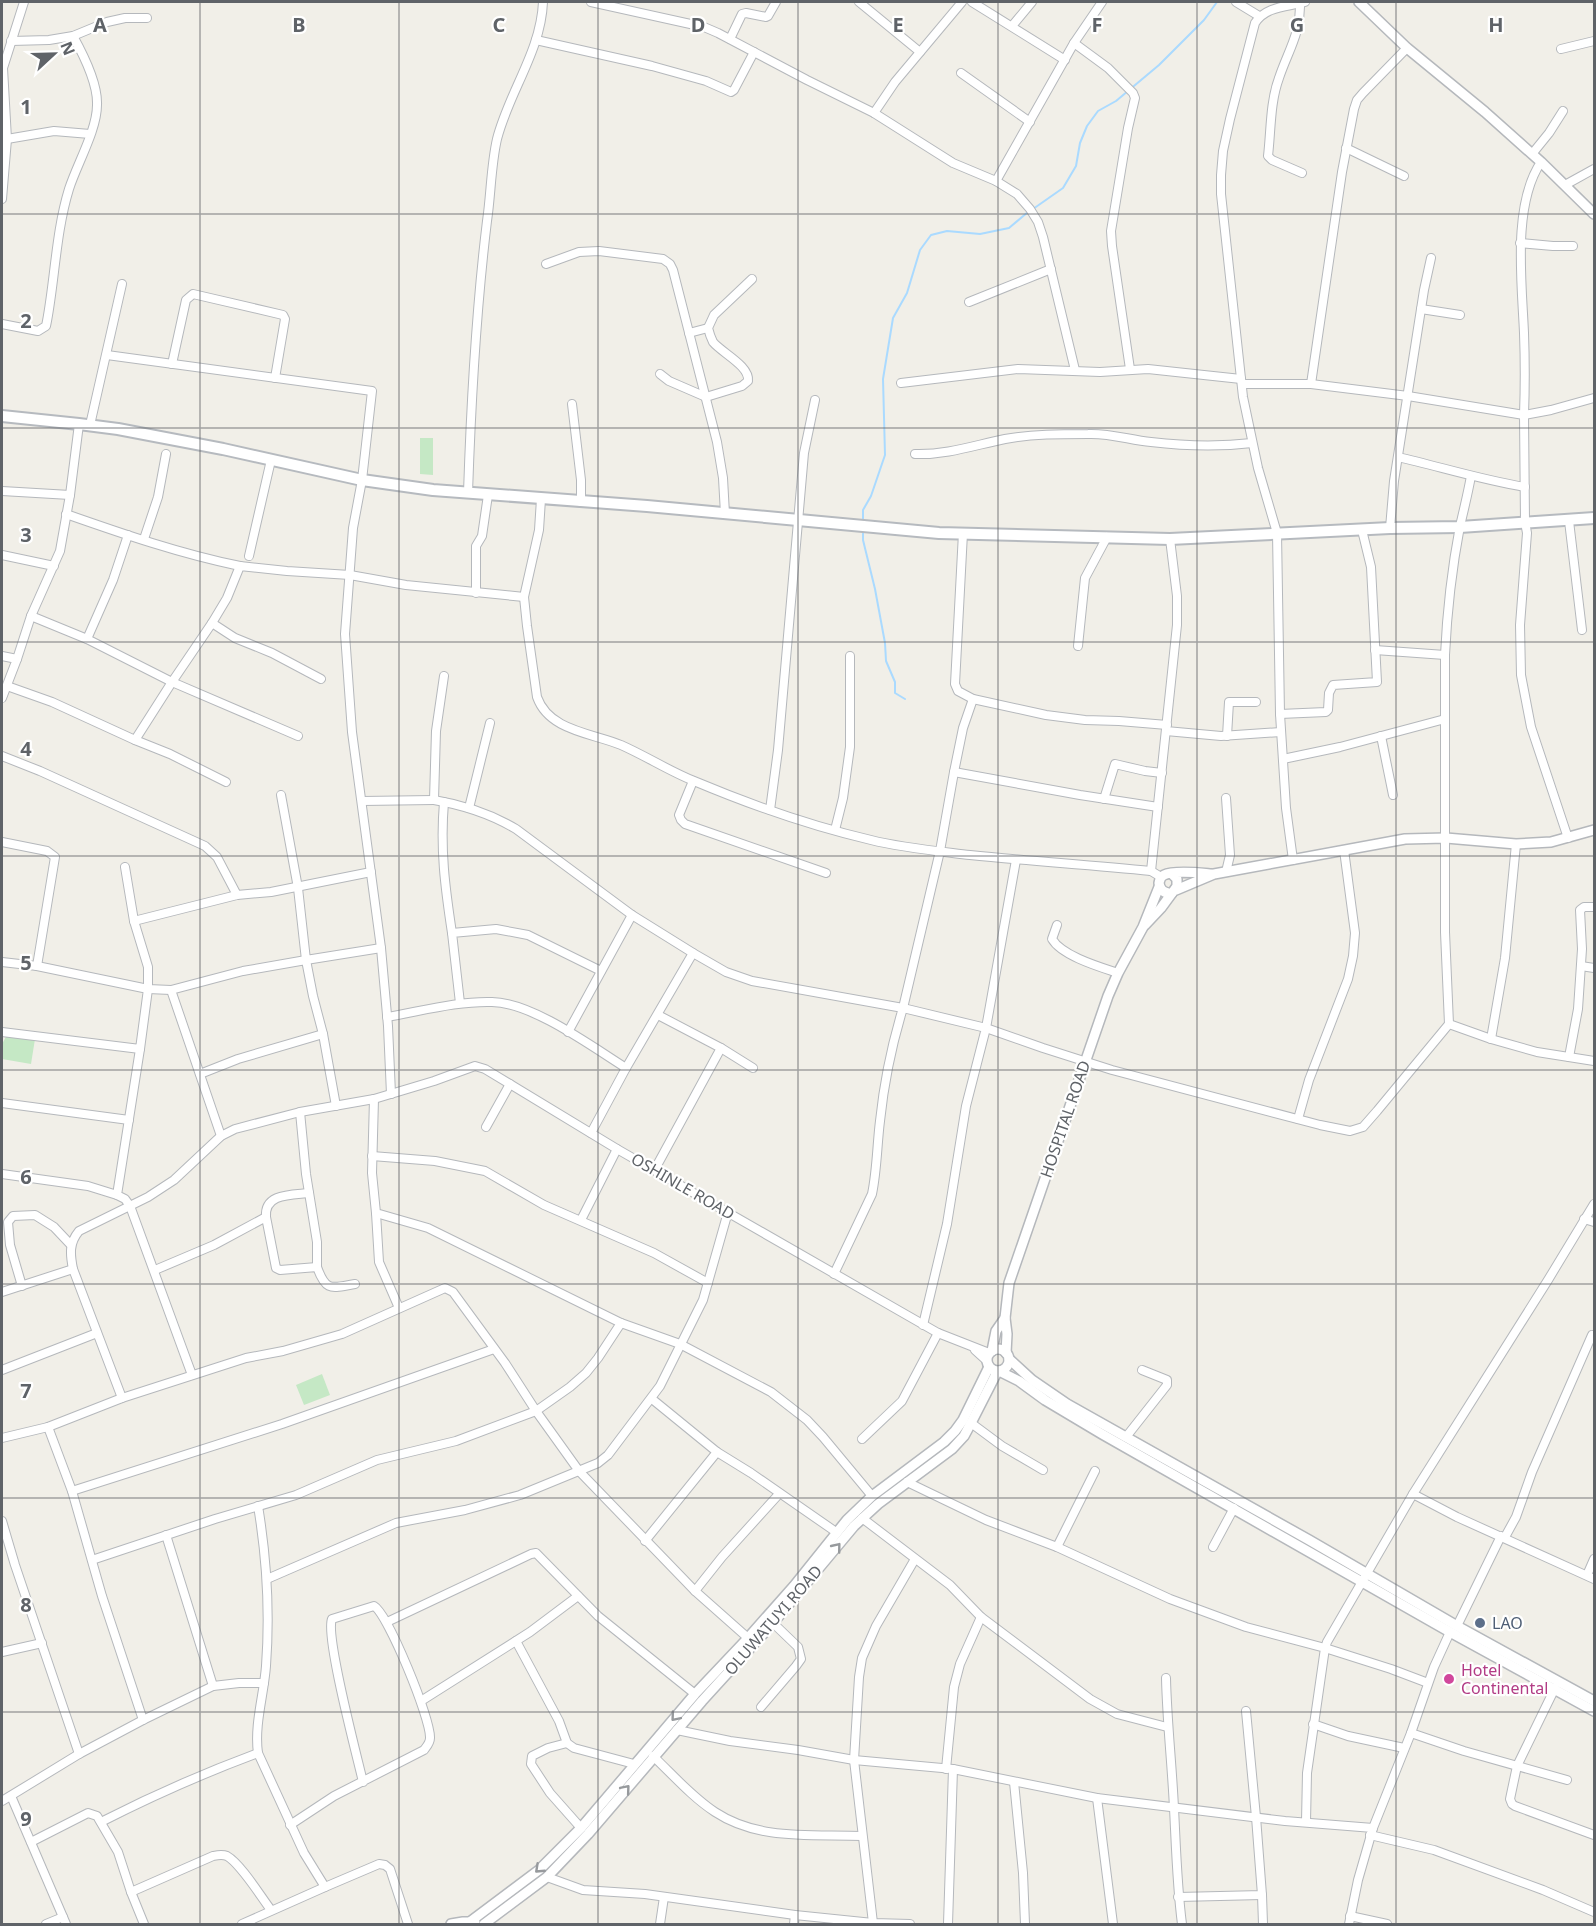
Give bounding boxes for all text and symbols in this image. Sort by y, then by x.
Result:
text: A [93,11,107,38]
text: B [292,11,306,38]
text: C [493,11,506,38]
text: D [691,11,705,38]
text: E [892,11,904,38]
text: F [1092,11,1102,38]
text: G [1290,11,1304,38]
text: H [1488,11,1504,38]
north arrow [24,24,84,84]
text: N [55,38,81,59]
text: 1 [20,93,32,120]
text: 2 [20,307,32,334]
text: 3 [20,521,32,548]
text: 4 [20,735,32,762]
text: 5 [20,949,32,976]
street label: HOSPITAL ROAD [1035,1057,1095,1181]
street label: OSHINLE ROAD [627,1147,739,1225]
text: 6 [20,1163,32,1190]
text: 7 [20,1377,32,1404]
one-way arrow [829,1543,840,1554]
street label: OLUWATUYI ROAD [719,1560,827,1680]
text: 8 [20,1591,32,1618]
place label: LAO [1492,1612,1523,1634]
marker: LAO [1473,1616,1487,1630]
place label: Hotel Continental [1461,1659,1548,1699]
marker: Hotel Continental [1442,1672,1456,1686]
one-way arrow [672,1710,683,1721]
one-way arrow [618,1785,629,1796]
text: 9 [20,1805,32,1832]
one-way arrow [536,1862,546,1873]

